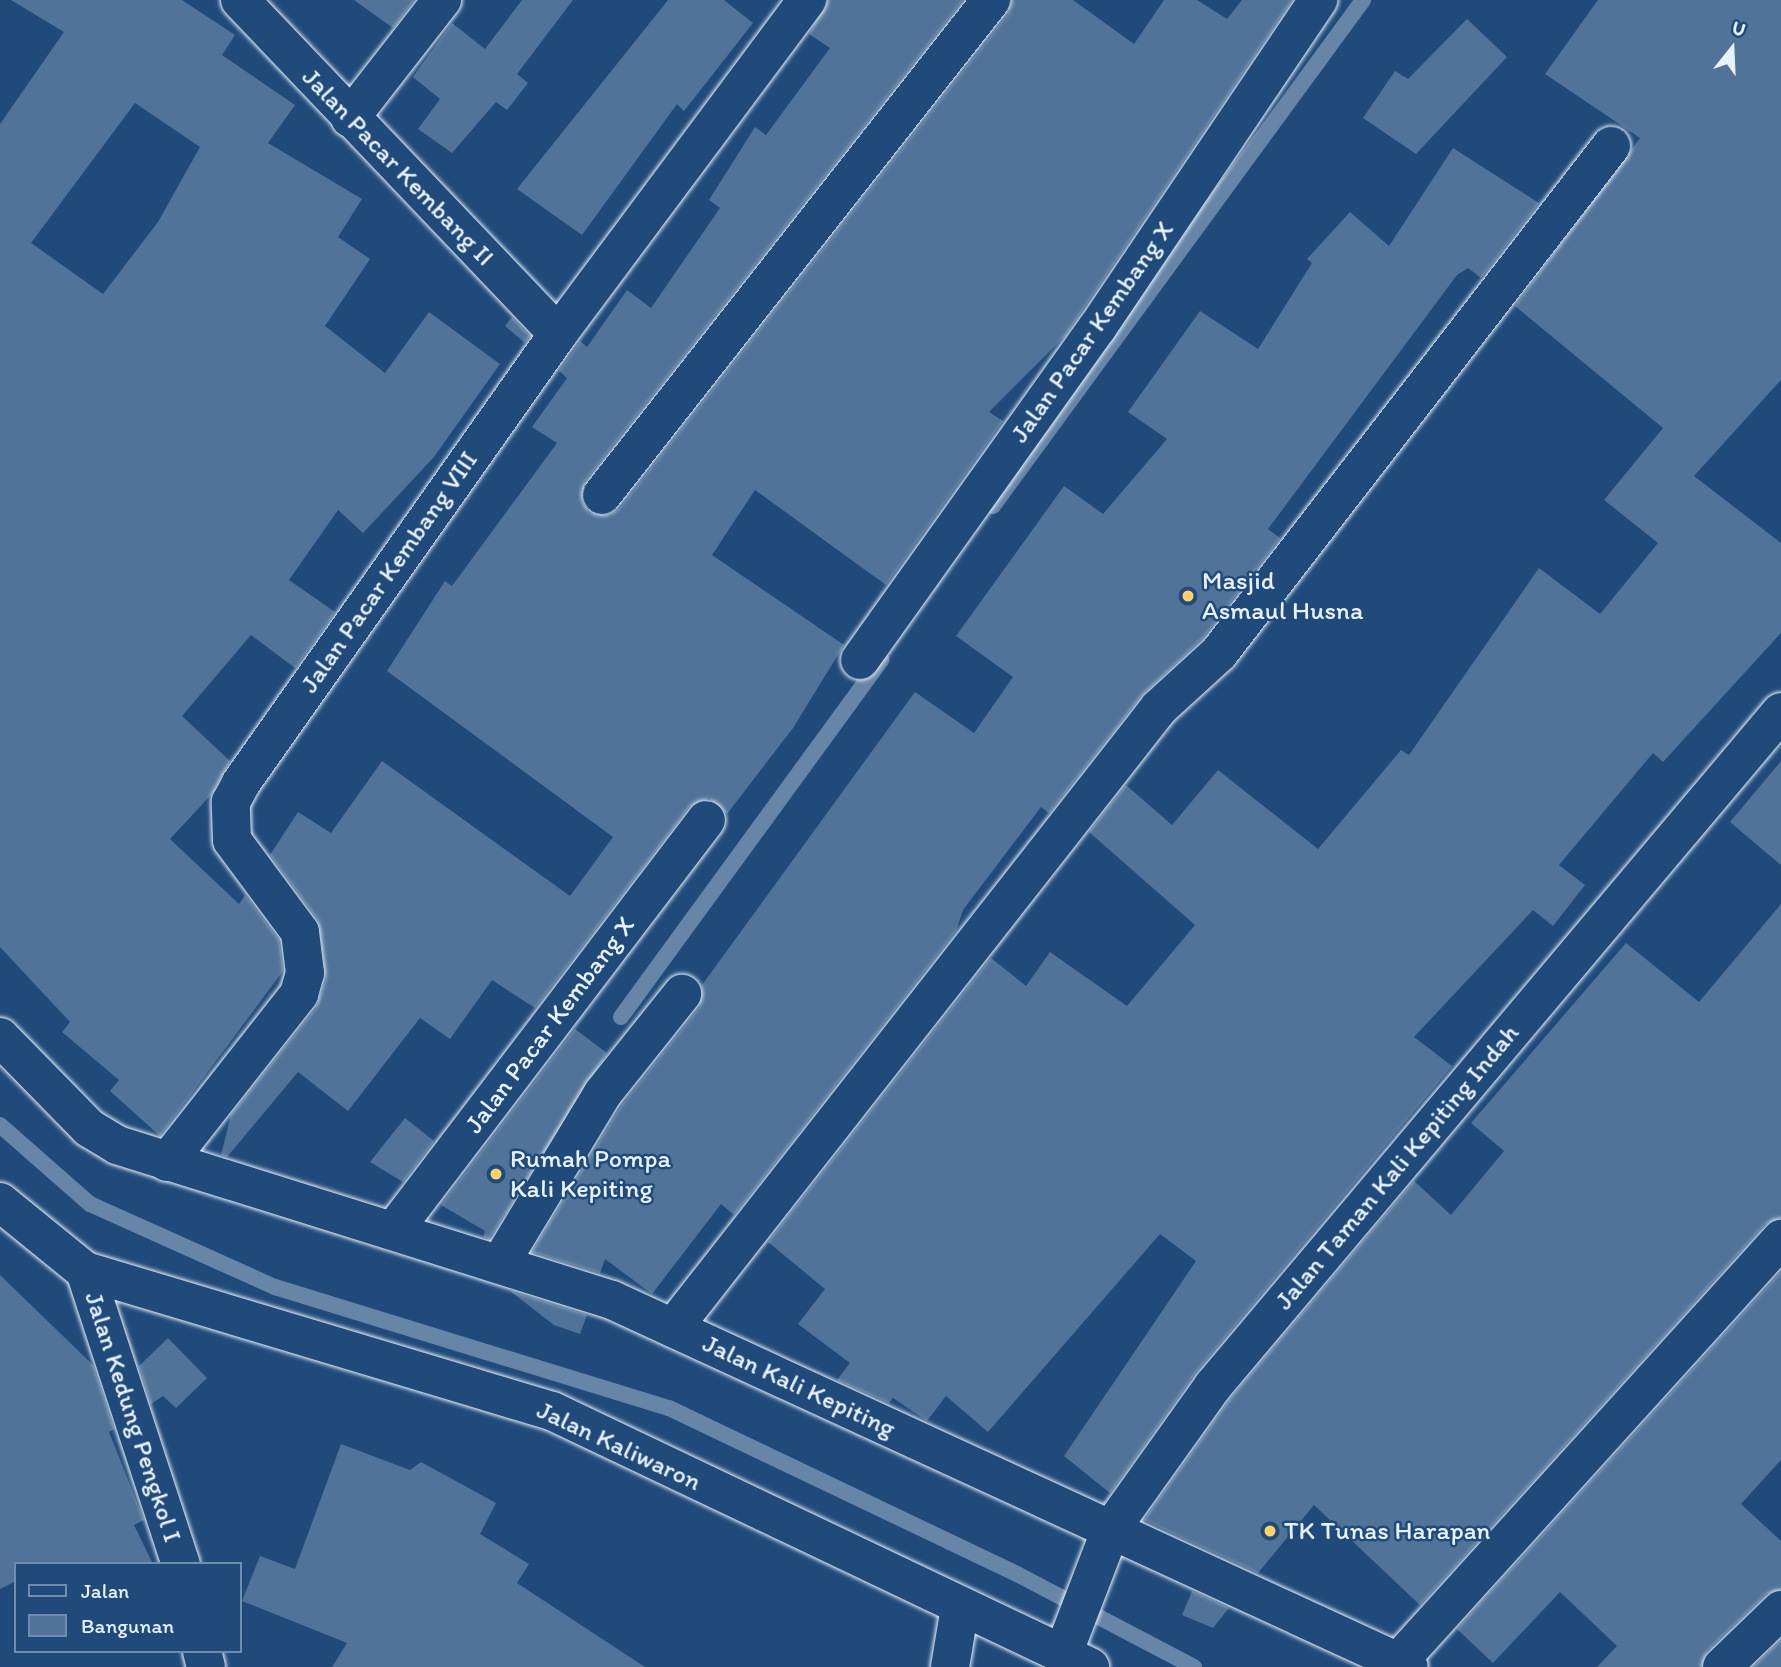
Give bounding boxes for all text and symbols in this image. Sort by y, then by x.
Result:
north arrow [1697,14,1767,84]
text: U [1729,16,1748,41]
street label: Jalan Pacar Kembang II [296,62,500,272]
street label: Jalan Pacar Kembang X [1004,216,1180,448]
street label: Jalan Pacar Kembang VIII [294,446,484,698]
place label: Masjid Asmaul Husna [1202,565,1363,626]
marker: Masjid Asmaul Husna [1180,588,1196,604]
street label: Jalan Pacar Kembang X [459,911,641,1139]
street label: Jalan Taman Kali Kepiting Indah [1269,1019,1525,1315]
place label: Rumah Pompa Kali Kepiting [510,1143,669,1204]
marker: Rumah Pompa Kali Kepiting [488,1166,504,1182]
street label: Jalan Kedung Pengkol I [78,1289,188,1545]
street label: Jalan Kali Kepiting [698,1328,900,1444]
street label: Jalan Kaliwaron [531,1394,707,1498]
place label: TK Tunas Harapan [1284,1515,1488,1547]
marker: TK Tunas Harapan [1262,1523,1278,1539]
legend [14,1562,242,1653]
text: Jalan [81,1578,129,1603]
text: Bangunan [81,1613,174,1638]

